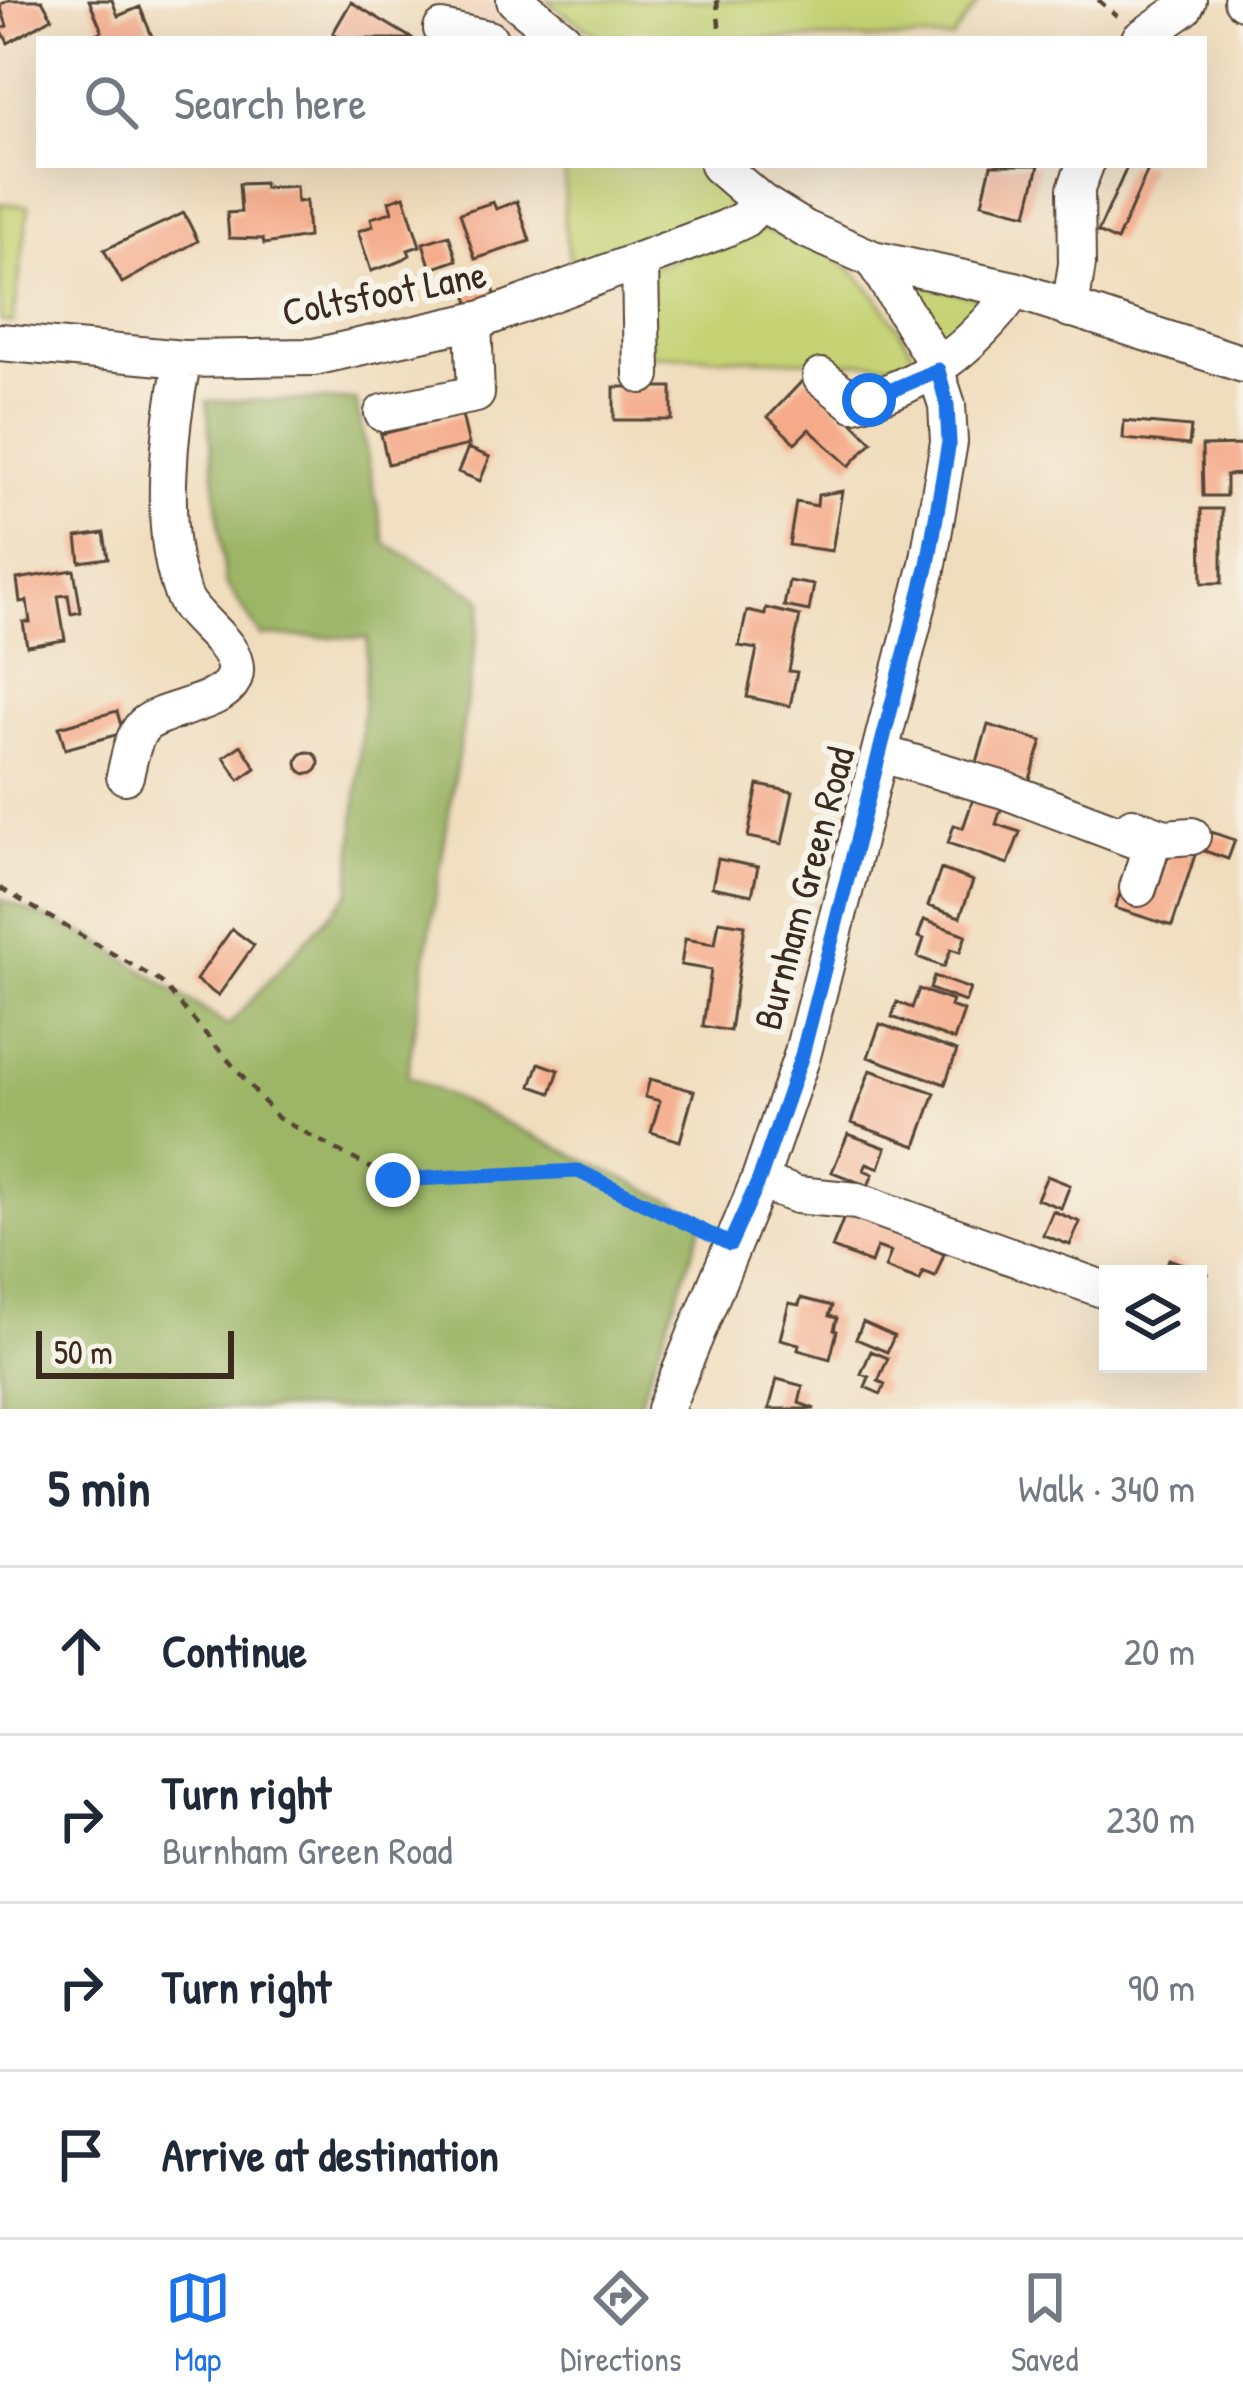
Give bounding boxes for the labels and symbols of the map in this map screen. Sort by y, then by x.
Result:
street label: Coltsfoot Lane [278,246,490,338]
route start [842,373,896,427]
street label: Burnham Green Road [740,741,866,1035]
route end [366,1153,420,1207]
scale bar [36,1325,234,1378]

